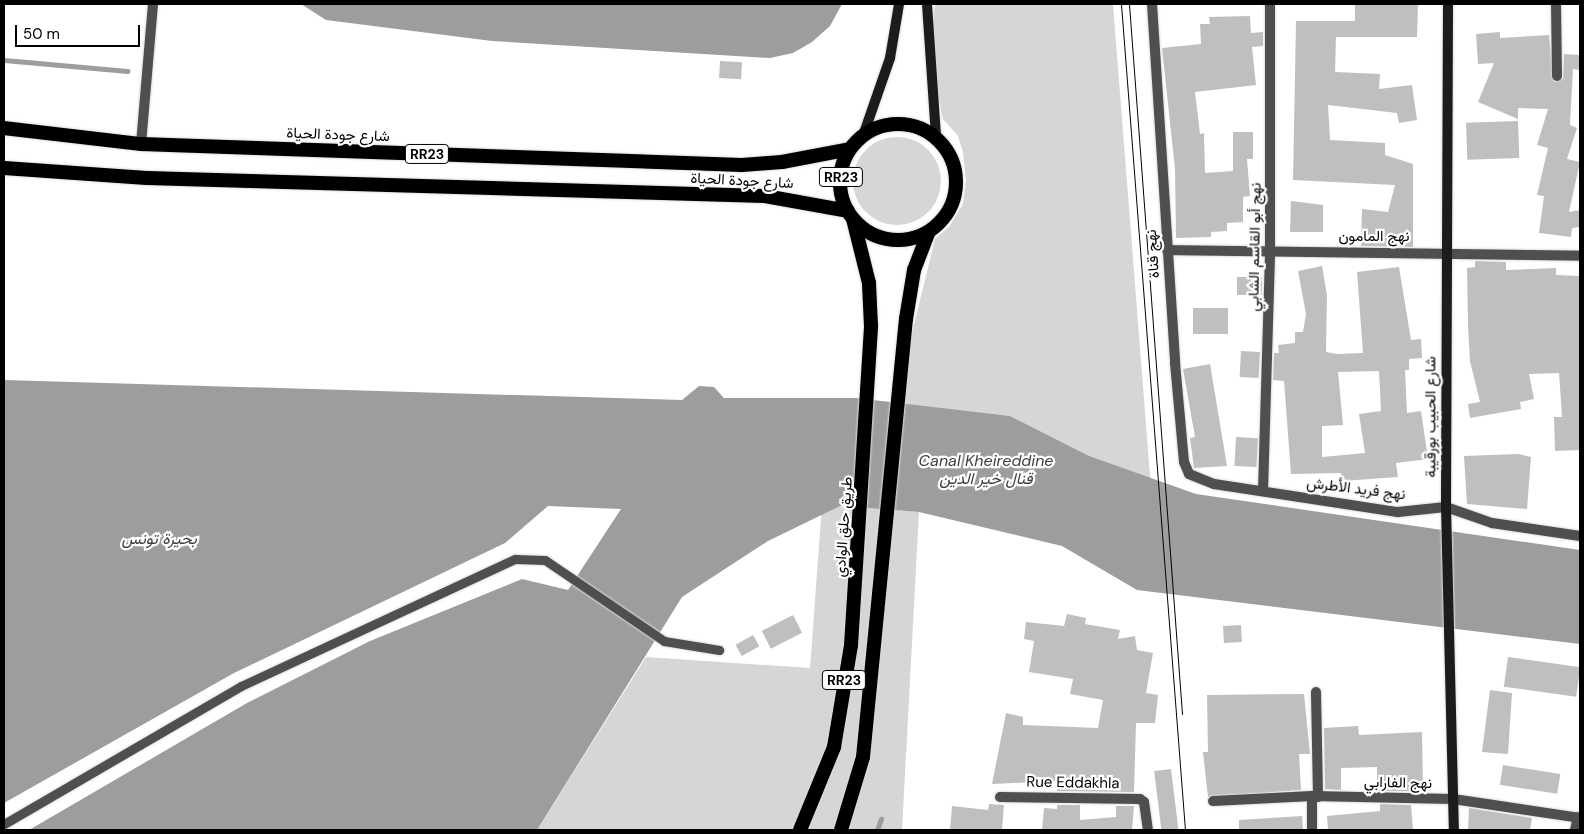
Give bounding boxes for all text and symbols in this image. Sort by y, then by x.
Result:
scale bar [18,15,142,47]
text: 50 m [23,24,60,44]
street label: شارع جودة الحياة [286,124,390,146]
road number: RR23 [404,142,450,166]
road number: RR23 [818,166,864,188]
street label: شارع جودة الحياة [690,169,794,193]
street label: نهج أبو القاسم الشابي [1245,182,1265,312]
street label: نهج المامون [1338,228,1410,246]
street label: نهج قناة [1142,229,1164,279]
street label: شارع الحبيب بورقيبة [1422,356,1440,478]
water label: Canal Kheireddine قنال خير الدين [919,451,1053,489]
street label: نهج فريد الأطرش [1306,474,1406,504]
street label: طريق حلق الوادي [832,476,856,578]
water label: بحيرة تونس [121,529,197,549]
road number: RR23 [822,668,866,692]
street label: Rue Eddakhla [1026,773,1120,793]
street label: نهج الفارابي [1364,773,1432,793]

